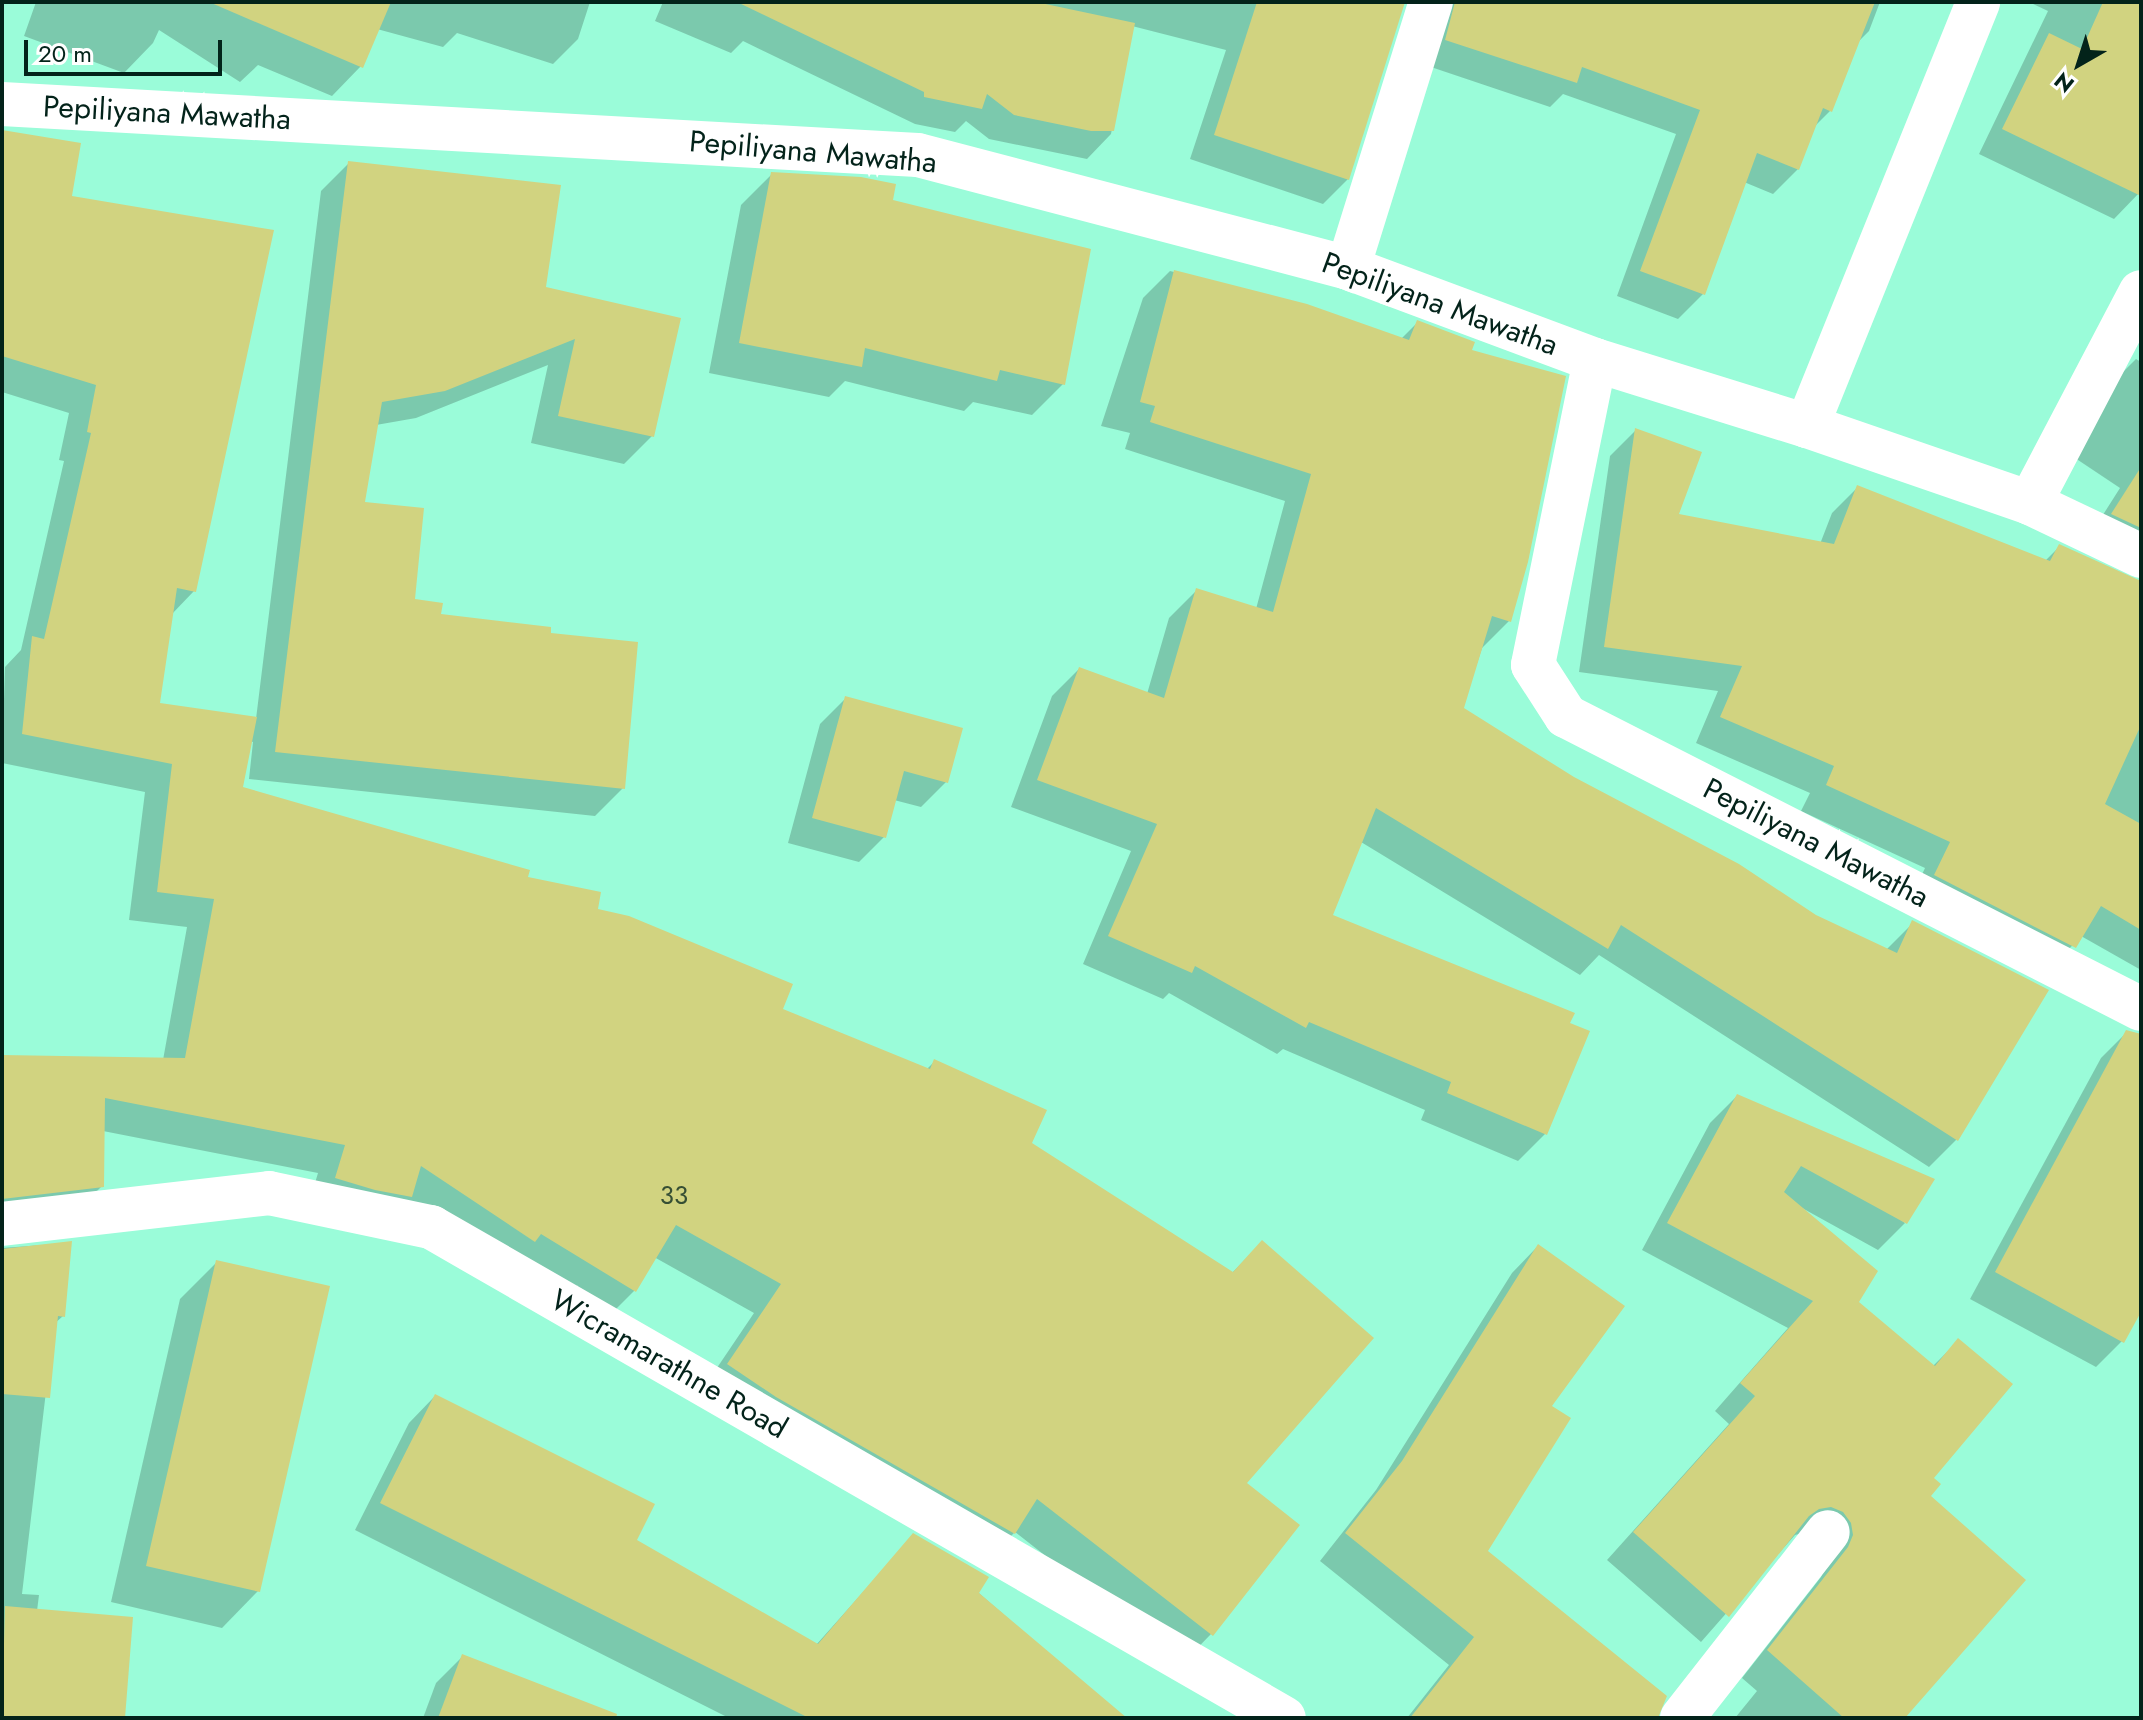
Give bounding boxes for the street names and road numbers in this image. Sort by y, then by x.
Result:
street label: Pepiliyana Mawatha [42,89,292,137]
street label: Pepiliyana Mawatha [688,123,938,181]
street label: Pepiliyana Mawatha [1317,245,1563,363]
street label: Pepiliyana Mawatha [1697,771,1935,915]
street label: Wicramarathne Road [544,1282,794,1446]

